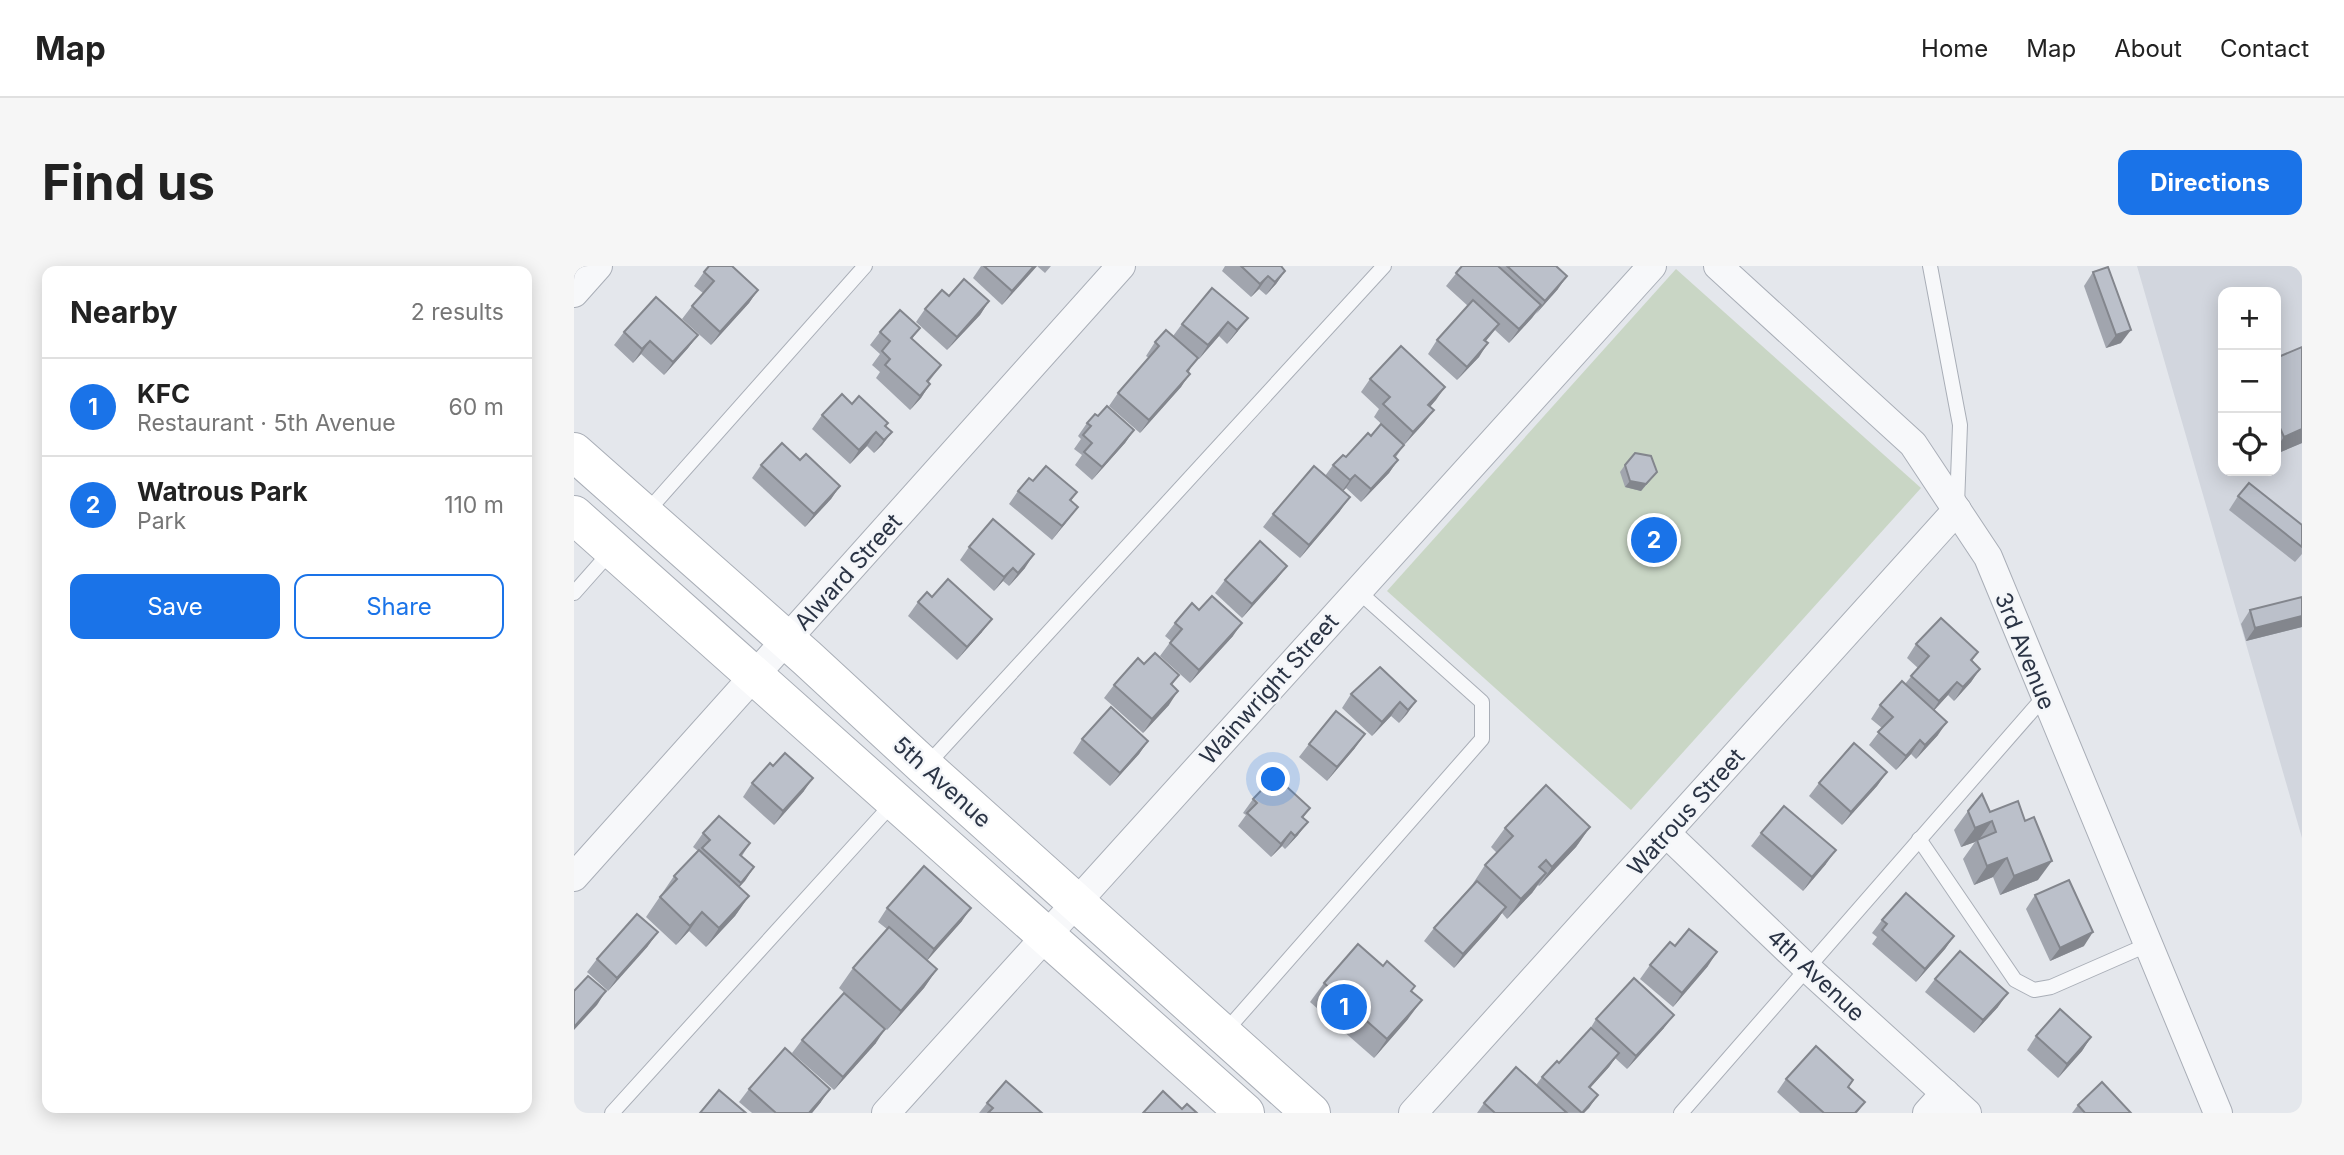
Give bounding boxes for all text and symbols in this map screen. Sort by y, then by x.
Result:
text: Map [35,28,106,68]
text: Home [1921,34,1988,63]
text: Map [2026,34,2076,63]
text: About [2114,34,2182,63]
text: Contact [2220,34,2309,63]
button: Directions [2118,150,2302,215]
text: Find us [42,153,215,212]
map controls [2218,287,2281,476]
button: + [2218,287,2281,350]
text: Nearby [70,294,178,330]
text: 2 results [411,298,504,326]
button: − [2218,350,2281,413]
text: KFC [137,378,190,409]
text: 1 [88,393,98,421]
text: 60 m [449,393,504,421]
text: Restaurant · 5th Avenue [137,409,396,437]
button: locate [2218,413,2281,476]
text: Watrous Park [137,476,308,507]
text: 2 [86,491,100,519]
text: 110 m [444,491,504,519]
text: Park [137,507,186,535]
street label: Alward Street [788,508,908,636]
pin: 2 [1631,514,1677,566]
button: Save [70,574,280,639]
button: Share [294,574,504,639]
street label: 3rd Avenue [1989,588,2061,714]
street label: Wainwright Street [1194,607,1344,770]
street label: 5th Avenue [887,731,997,833]
street label: Watrous Street [1622,742,1751,881]
your location [1256,762,1290,796]
street label: 4th Avenue [1761,923,1871,1027]
pin: 1 [1321,981,1367,1033]

